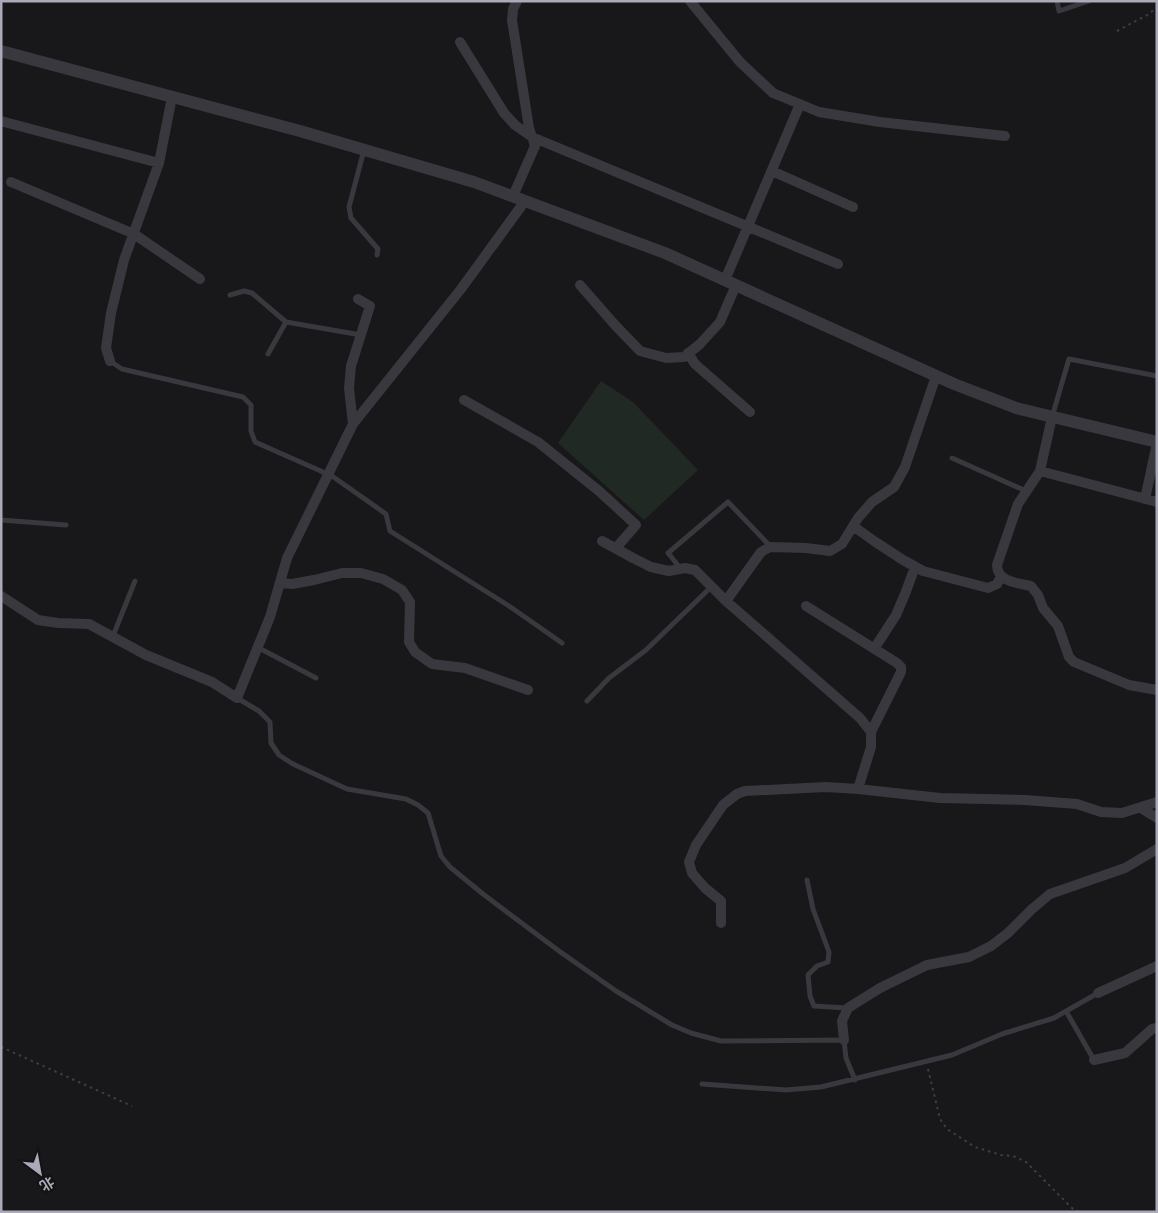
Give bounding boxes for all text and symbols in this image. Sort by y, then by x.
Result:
north arrow [15,1148,65,1198]
text: 北 [36,1172,57,1194]

